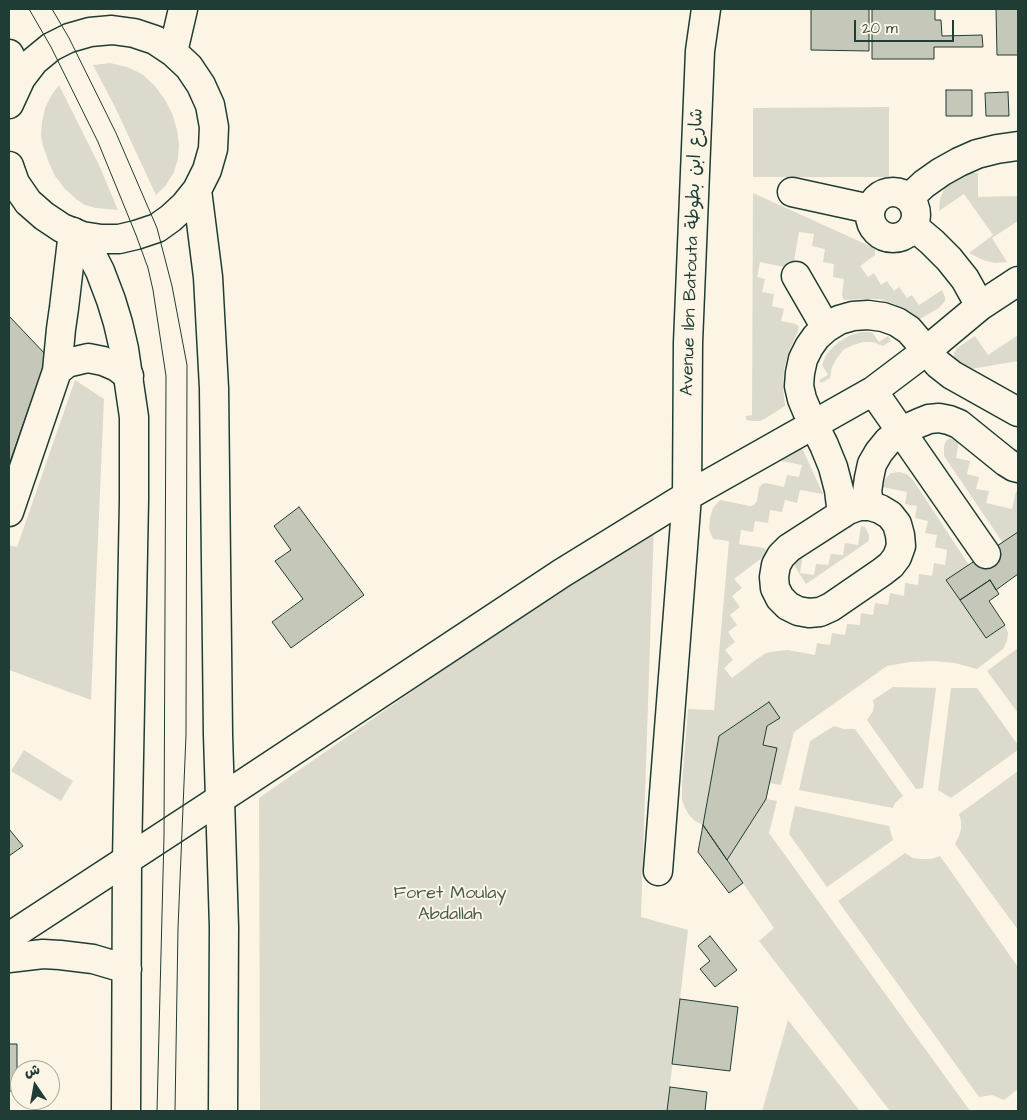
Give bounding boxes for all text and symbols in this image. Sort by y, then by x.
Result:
scale bar [857,10,957,42]
text: 20 m [862,18,898,39]
street label: Avenue Ibn Batouta شارع ابن بطوطة [677,108,709,396]
park label: Foret Moulay Abdallah [394,883,506,926]
north arrow [10,1060,60,1110]
text: ش [22,1060,42,1083]

